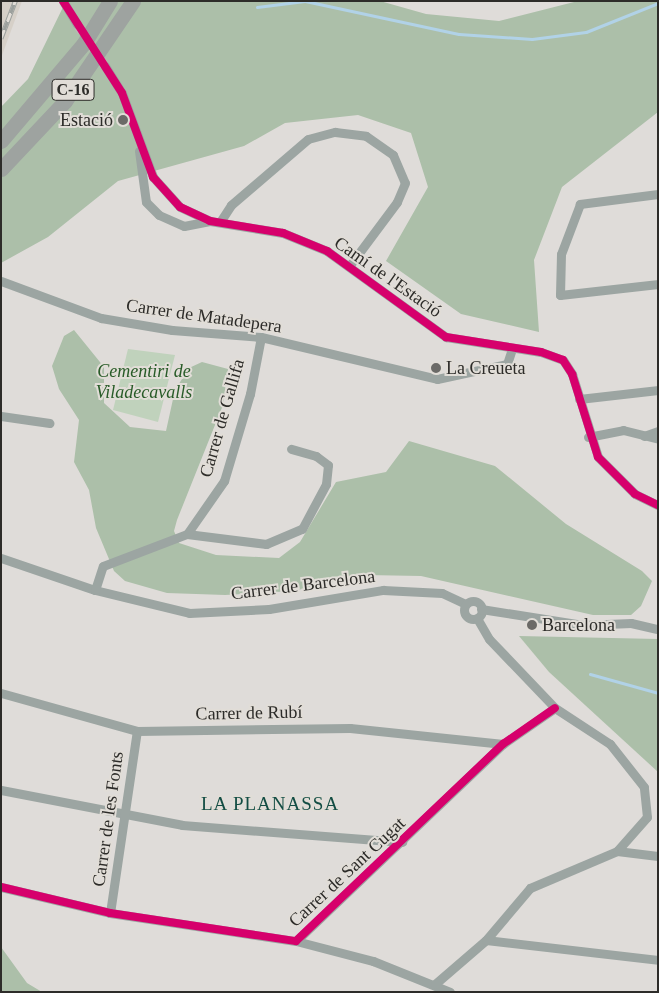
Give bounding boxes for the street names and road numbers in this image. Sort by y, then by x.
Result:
road number: C-16 [50,76,96,104]
street label: Camí de l'Estació [330,232,446,322]
street label: Carrer de Matadepera [125,294,283,338]
street label: Carrer de Gallifa [195,356,249,480]
street label: Carrer de Barcelona [230,565,376,605]
street label: Carrer de Rubí [195,701,303,725]
street label: Carrer de les Fonts [88,750,128,888]
street label: Carrer de Sant Cugat [284,812,410,932]

